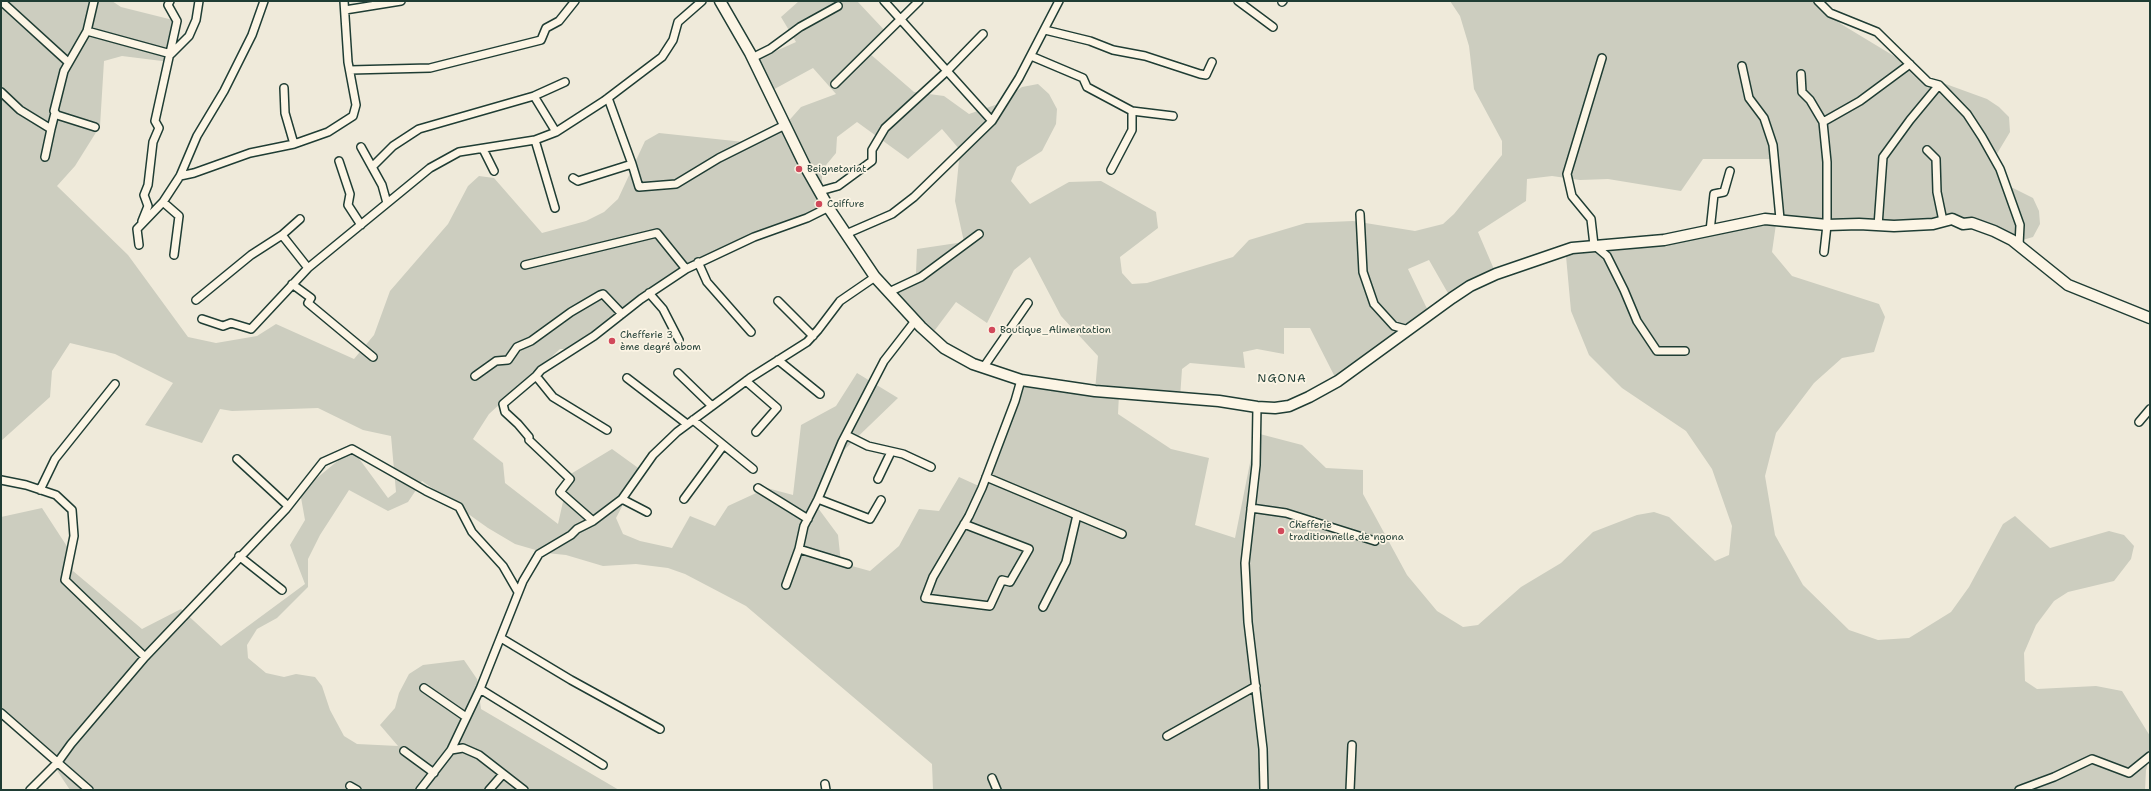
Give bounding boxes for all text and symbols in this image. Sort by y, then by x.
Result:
place label: Beignetariat [807,163,866,175]
marker: Beignetariat [794,164,804,174]
place label: Coiffure [827,198,864,210]
marker: Coiffure [814,199,824,209]
place label: Boutique_Alimentation [1000,324,1111,336]
marker: Boutique_Alimentation [987,325,997,335]
place label: Chefferie 3 ème degré abom [620,329,701,352]
marker: Chefferie 3 ème degré abom [607,336,617,346]
district label: NGONA [1257,372,1307,386]
place label: Chefferie traditionnelle de ngona [1289,519,1404,542]
marker: Chefferie traditionnelle de ngona [1276,526,1286,536]

